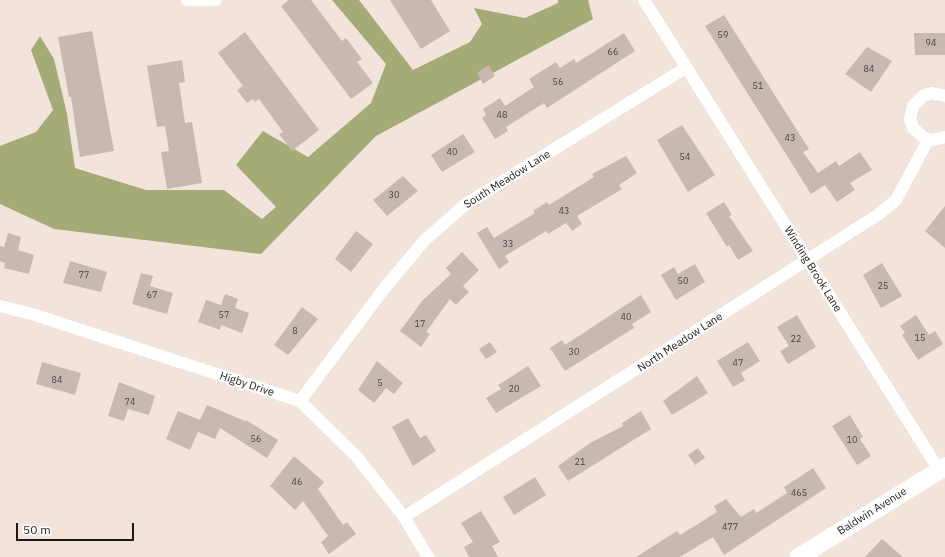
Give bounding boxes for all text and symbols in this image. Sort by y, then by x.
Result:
house number: 59 [718,30,728,40]
house number: 94 [926,38,936,48]
house number: 66 [608,47,618,57]
house number: 84 [864,64,874,74]
house number: 56 [553,77,563,87]
house number: 51 [753,81,763,91]
house number: 48 [497,110,507,120]
house number: 43 [785,133,795,143]
house number: 40 [447,147,457,157]
street label: South Meadow Lane [461,147,553,211]
house number: 54 [680,152,690,162]
house number: 30 [389,190,399,200]
house number: 43 [559,206,569,216]
street label: Winding Brook Lane [781,224,845,314]
house number: 33 [503,239,513,249]
house number: 77 [79,270,89,280]
house number: 50 [678,276,688,286]
house number: 25 [878,281,888,291]
house number: 67 [147,290,157,300]
house number: 57 [219,310,229,320]
street label: North Meadow Lane [635,310,725,374]
house number: 40 [621,312,631,322]
house number: 17 [415,319,425,329]
house number: 8 [292,326,298,336]
house number: 15 [915,333,925,343]
house number: 22 [791,334,801,344]
house number: 30 [569,347,579,357]
house number: 47 [733,358,743,368]
street label: Higby Drive [218,369,276,399]
house number: 84 [52,375,62,385]
house number: 5 [377,378,383,388]
house number: 20 [509,384,519,394]
house number: 74 [125,397,135,407]
house number: 56 [251,434,261,444]
house number: 10 [847,435,857,445]
house number: 21 [575,457,585,467]
house number: 46 [292,477,302,487]
street label: Baldwin Avenue [835,484,909,538]
house number: 465 [791,488,807,498]
scale bar [18,515,136,541]
text: 50 m [23,522,51,537]
house number: 477 [722,522,738,532]

